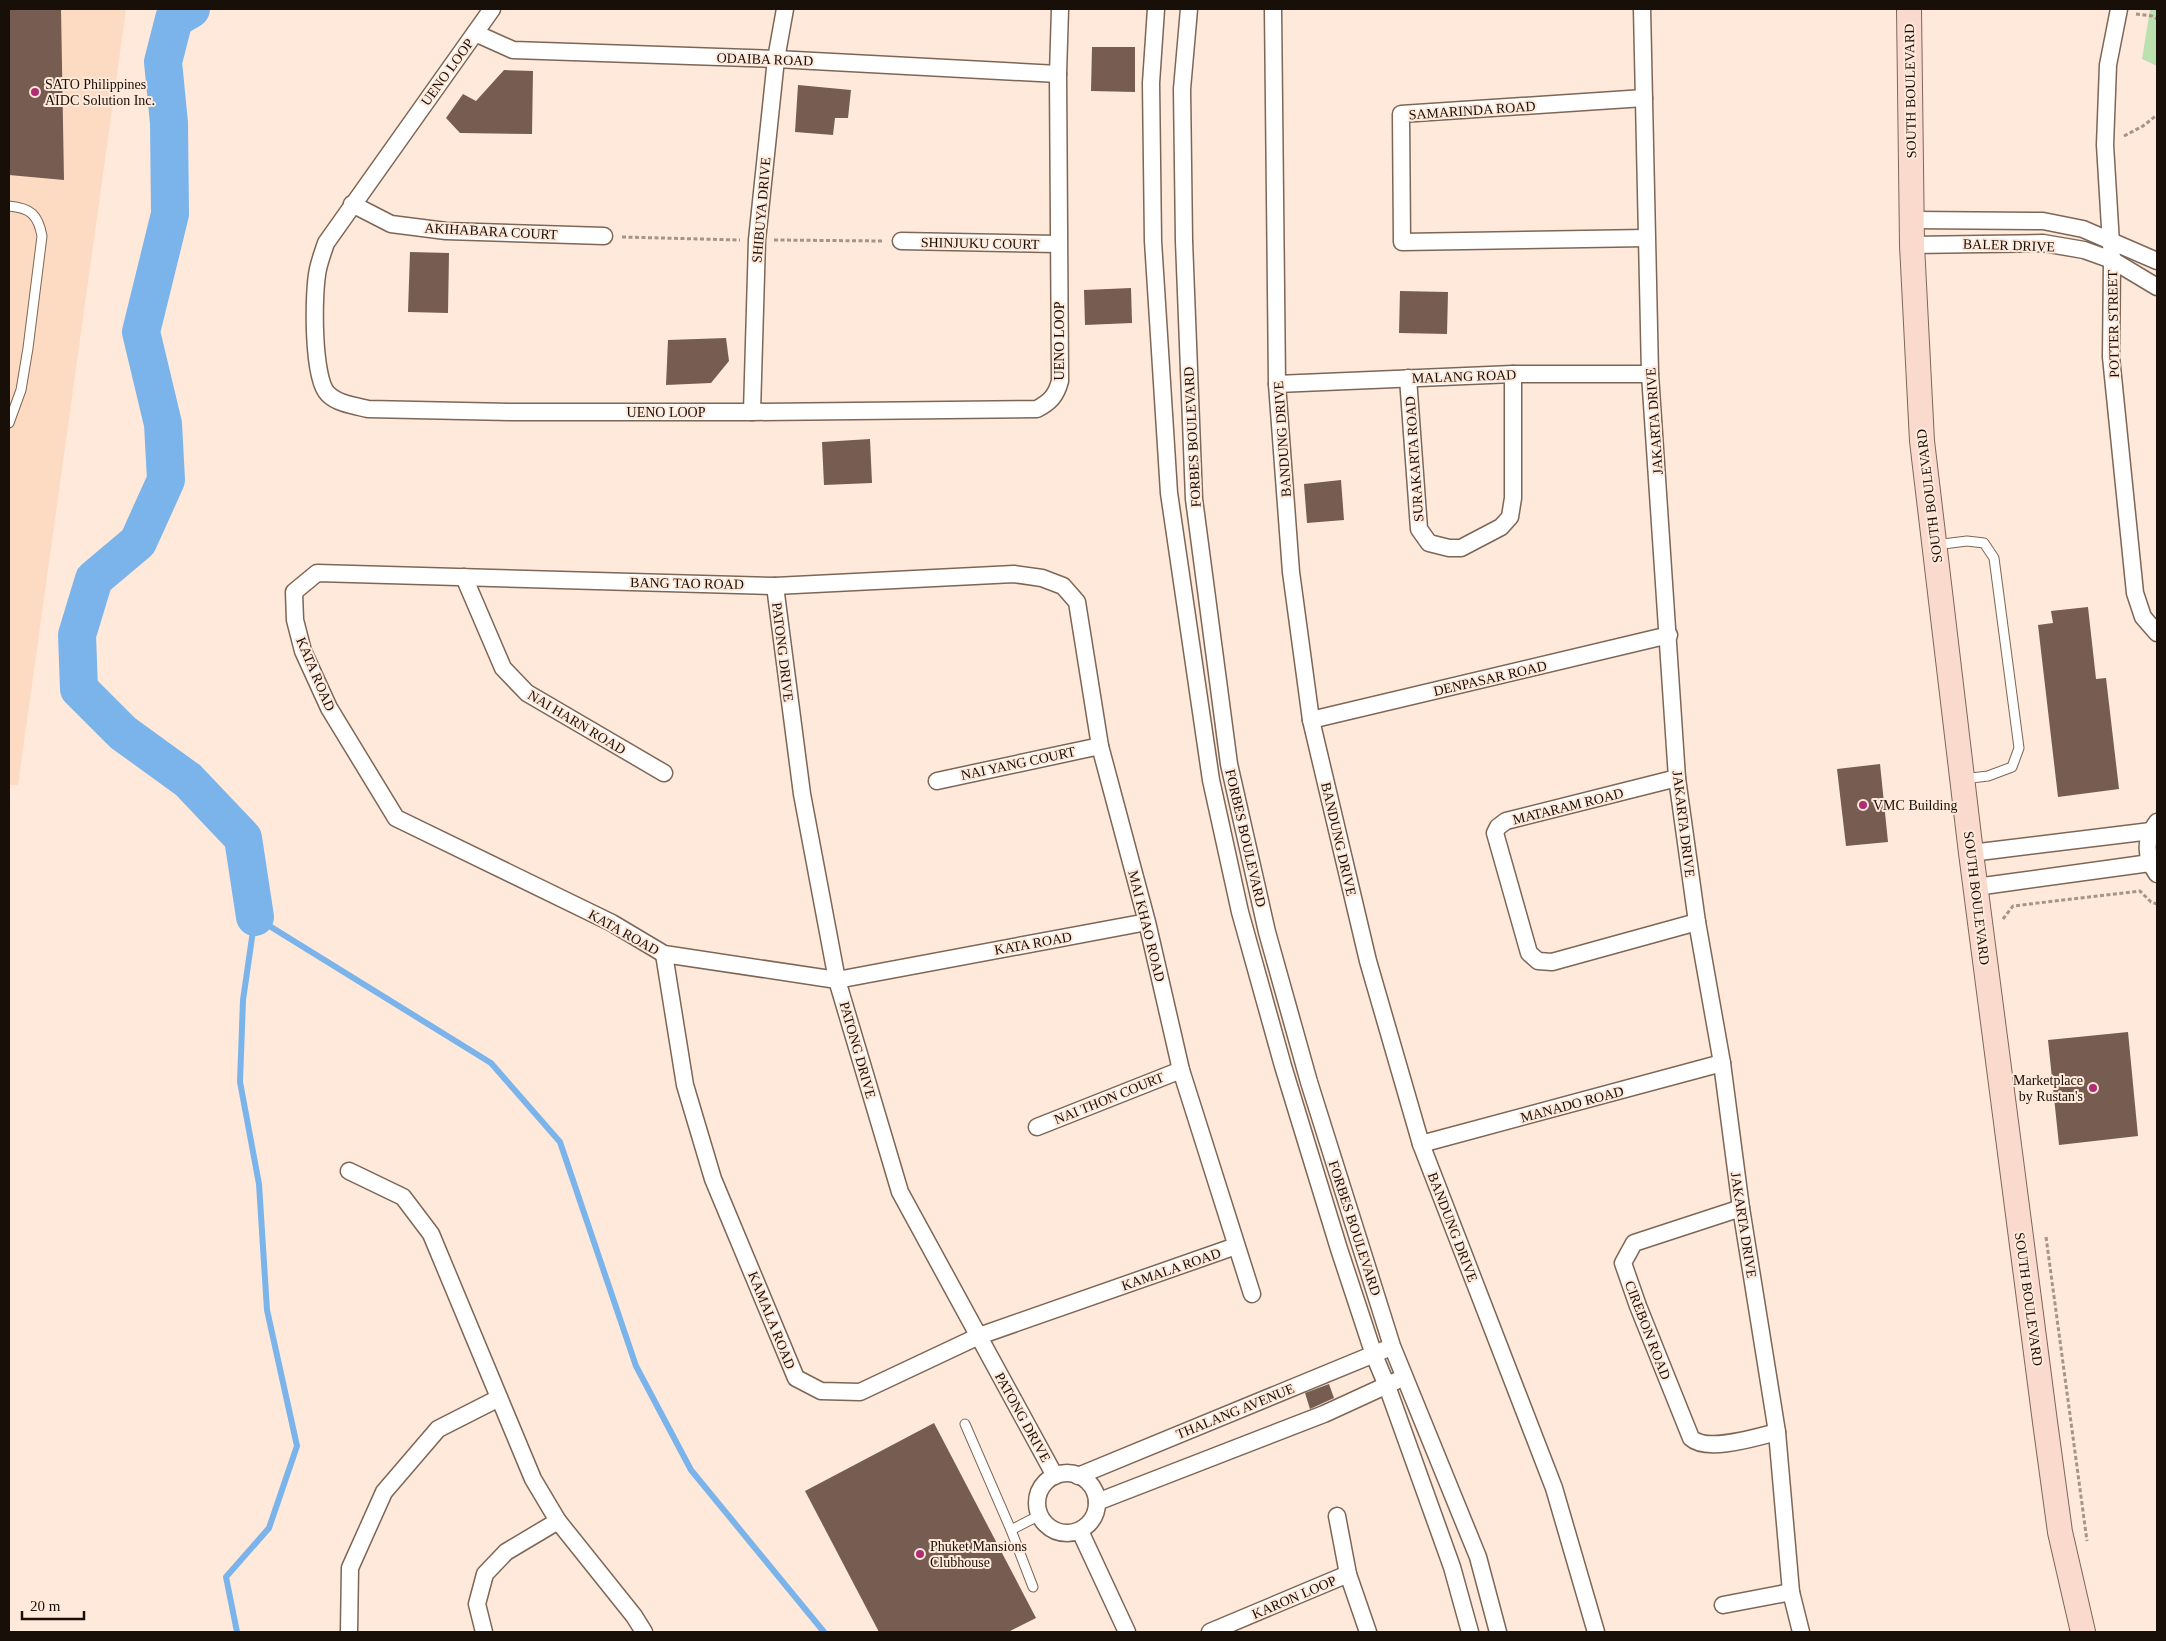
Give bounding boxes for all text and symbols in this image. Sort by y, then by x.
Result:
street label: SOUTH BOULEVARD [1902,24,1919,158]
street label: UENO LOOP [418,36,477,109]
street label: ODAIBA ROAD [716,50,814,69]
place label: SATO Philippines AIDC Solution Inc. [45,77,155,108]
marker: SATO Philippines AIDC Solution Inc. [29,86,41,98]
street label: SAMARINDA ROAD [1408,99,1536,122]
street label: SHIBUYA DRIVE [749,156,774,264]
street label: AKIHABARA COURT [424,221,558,243]
street label: SHINJUKU COURT [921,235,1040,252]
street label: BALER DRIVE [1963,236,2055,255]
street label: POTTER STREET [2105,270,2122,378]
street label: UENO LOOP [1052,301,1067,380]
street label: FORBES BOULEVARD [1181,366,1204,508]
street label: MALANG ROAD [1411,367,1517,386]
street label: JAKARTA DRIVE [1643,367,1666,475]
street label: BANDUNG DRIVE [1271,380,1294,497]
street label: SURAKARTA ROAD [1403,396,1426,522]
street label: UENO LOOP [627,405,706,420]
street label: SOUTH BOULEVARD [1914,428,1945,564]
street label: BANG TAO ROAD [630,575,744,592]
street label: PATONG DRIVE [769,602,796,703]
street label: KATA ROAD [293,635,338,713]
street label: DENPASAR ROAD [1432,658,1548,699]
street label: NAI HARN ROAD [525,687,628,758]
street label: NAI YANG COURT [959,744,1077,783]
street label: FORBES BOULEVARD [1222,768,1269,908]
street label: JAKARTA DRIVE [1670,770,1697,878]
street label: BANDUNG DRIVE [1318,781,1359,897]
street label: MATARAM ROAD [1511,785,1625,828]
place label: VMC Building [1873,798,1957,813]
marker: VMC Building [1857,799,1869,811]
street label: SOUTH BOULEVARD [1961,830,1992,966]
street label: MAI KHAO ROAD [1125,869,1168,983]
street label: KATA ROAD [586,907,662,958]
street label: KATA ROAD [993,929,1073,958]
street label: PATONG DRIVE [837,1000,879,1100]
street label: NAI THON COURT [1052,1069,1167,1127]
place label: Marketplace by Rustan's [2013,1073,2083,1104]
marker: Marketplace by Rustan's [2087,1082,2099,1094]
street label: MANADO ROAD [1519,1083,1625,1125]
street label: FORBES BOULEVARD [1326,1159,1383,1297]
street label: BANDUNG DRIVE [1425,1170,1480,1284]
street label: JAKARTA DRIVE [1728,1171,1759,1279]
street label: SOUTH BOULEVARD [2012,1231,2045,1367]
street label: KAMALA ROAD [1120,1245,1223,1293]
street label: KAMALA ROAD [745,1269,798,1371]
street label: CIREBON ROAD [1622,1279,1673,1382]
street label: PATONG DRIVE [992,1370,1053,1465]
street label: THALANG AVENUE [1174,1381,1296,1442]
place label: Phuket Mansions Clubhouse [930,1539,1027,1570]
marker: Phuket Mansions Clubhouse [914,1548,926,1560]
street label: KARON LOOP [1250,1573,1339,1622]
scale bar [22,1588,85,1620]
text: 20 m [30,1598,61,1614]

